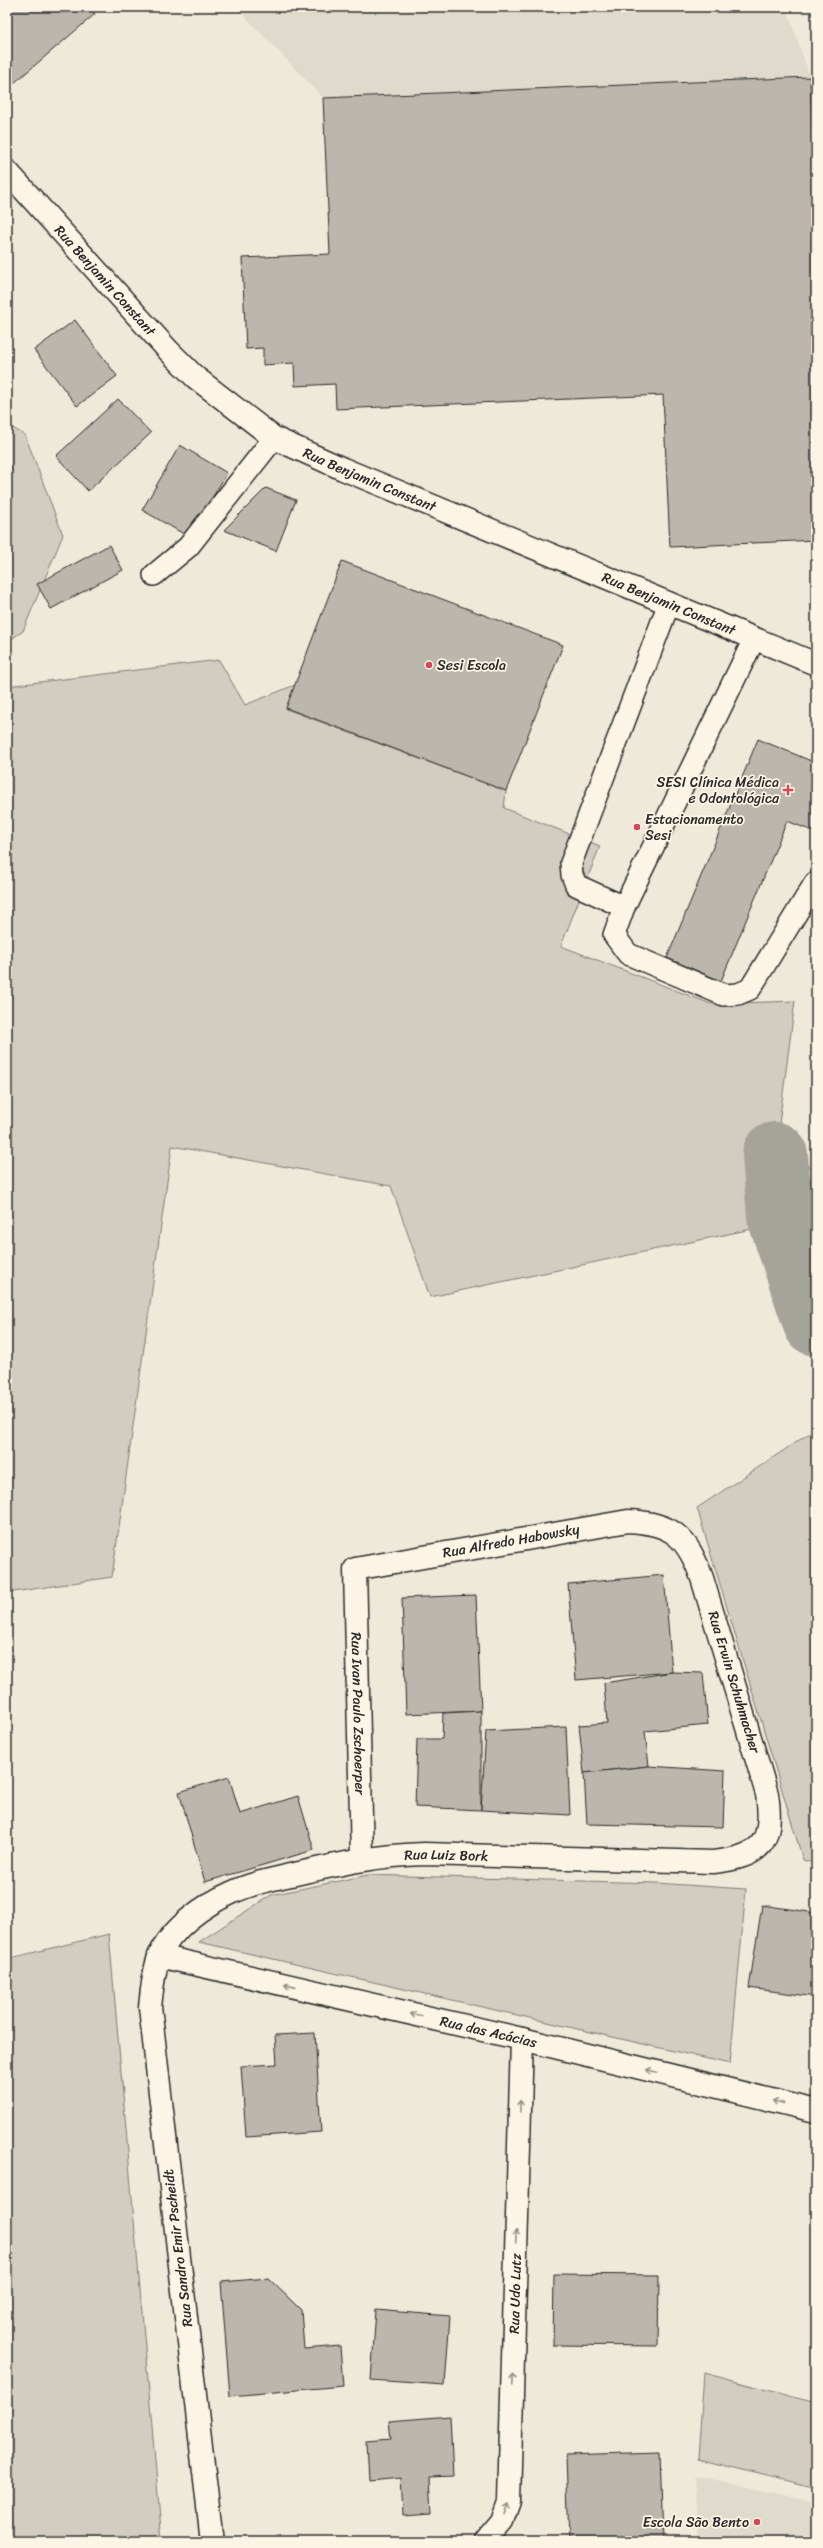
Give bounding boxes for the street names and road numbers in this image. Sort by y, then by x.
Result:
street label: Rua Benjamin Constant [48,219,163,343]
street label: Rua Benjamin Constant [299,440,441,519]
street label: Rua Benjamin Constant [598,565,741,643]
street label: Rua Alfredo Habowsky [441,1517,582,1565]
street label: Rua Erwin Schuhmacher [700,1608,768,1757]
street label: Rua Ivan Paulo Zschoerper [344,1632,373,1796]
street label: Rua Luiz Bork [403,1841,489,1868]
street label: Rua das Acácias [438,2008,540,2055]
street label: Rua Sandro Emir Pscheidt [156,2168,200,2328]
street label: Rua Udo Lutz [501,2252,528,2334]

